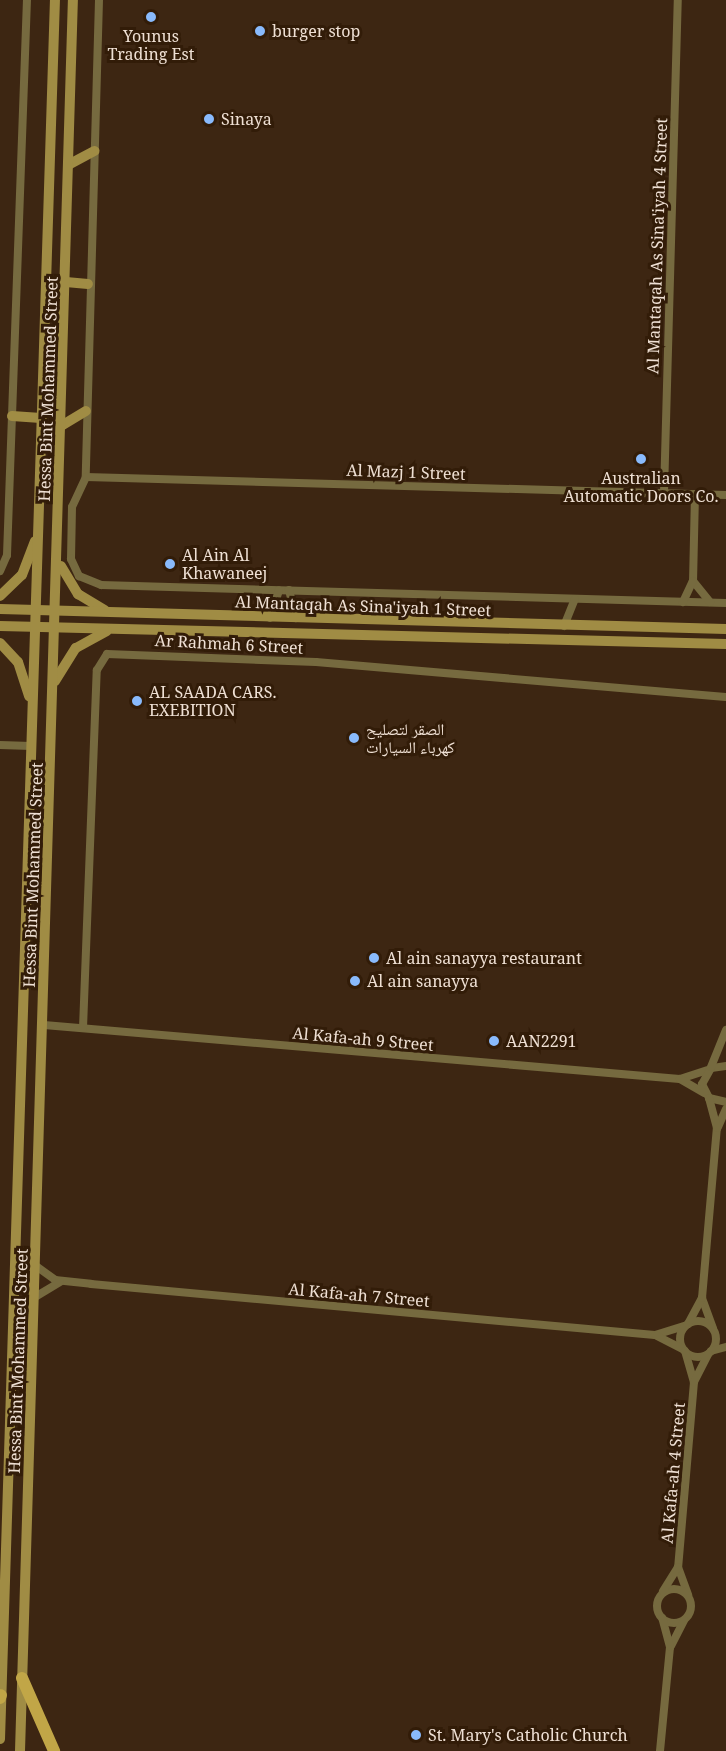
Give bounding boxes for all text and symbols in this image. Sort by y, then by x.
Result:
marker: Younus Trading Est [144,10,158,24]
place label: burger stop [272,21,360,41]
marker: burger stop [253,24,267,38]
place label: Younus Trading Est [108,26,194,64]
place label: Sinaya [221,109,272,129]
marker: Sinaya [202,112,216,126]
street label: Al Mantaqah As Sina'iyah 4 Street [643,118,671,374]
street label: Hessa Bint Mohammed Street [34,276,62,502]
marker: Australian Automatic Doors Co. [634,452,648,466]
street label: Al Mazj 1 Street [346,460,466,484]
place label: Australian Automatic Doors Co. [564,468,718,506]
place label: Al Ain Al Khawaneej [182,545,267,583]
marker: Al Ain Al Khawaneej [163,557,177,571]
street label: Al Mantaqah As Sina'iyah 1 Street [235,592,491,620]
street label: Ar Rahmah 6 Street [154,631,304,657]
place label: AL SAADA CARS. EXEBITION [149,682,276,720]
marker: AL SAADA CARS. EXEBITION [130,694,144,708]
place label: الصقر لتصليح كهرباء السيارات [366,719,455,757]
marker: الصقر لتصليح كهرباء السيارات [347,731,361,745]
street label: Hessa Bint Mohammed Street [19,762,47,988]
place label: Al ain sanayya restaurant [386,948,582,968]
marker: Al ain sanayya restaurant [367,951,381,965]
place label: Al ain sanayya [367,971,478,991]
marker: Al ain sanayya [348,974,362,988]
street label: Al Kafa-ah 9 Street [292,1023,434,1055]
place label: AAN2291 [506,1031,577,1051]
marker: AAN2291 [487,1034,501,1048]
street label: Hessa Bint Mohammed Street [4,1248,32,1474]
street label: Al Kafa-ah 7 Street [288,1279,430,1311]
street label: Al Kafa-ah 4 Street [657,1402,689,1544]
place label: St. Mary's Catholic Church [428,1725,628,1745]
marker: St. Mary's Catholic Church [409,1728,423,1742]

